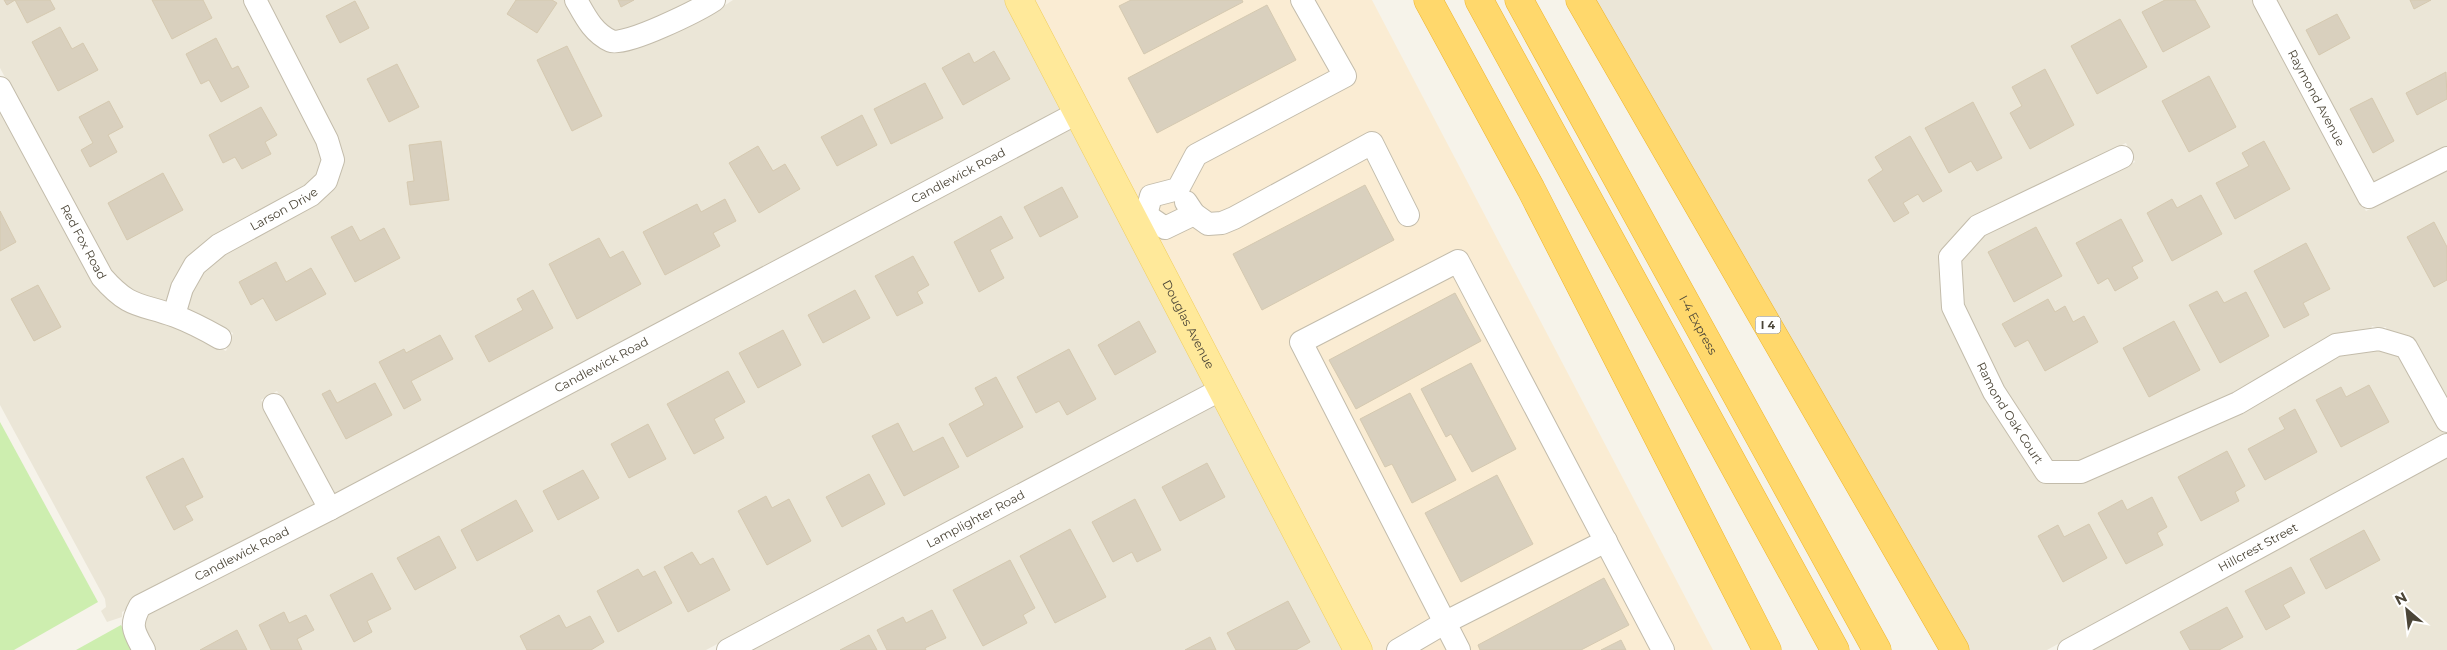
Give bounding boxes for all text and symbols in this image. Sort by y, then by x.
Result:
street label: Raymond Avenue [2285,47,2348,148]
street label: Candlewick Road [909,144,1008,207]
street label: Larson Drive [247,184,321,234]
street label: Red Fox Road [57,202,110,282]
street label: Douglas Avenue [1159,277,1218,371]
street label: I-4 Express [1676,292,1721,357]
road number: I 4 [1756,316,1780,334]
street label: Candlewick Road [552,334,651,396]
street label: Ramond Oak Court [1974,359,2047,467]
street label: Lamplighter Road [924,487,1027,551]
street label: Hillcrest Street [2215,519,2300,575]
street label: Candlewick Road [192,523,292,584]
north arrow [2382,585,2432,635]
text: N [2392,588,2410,609]

